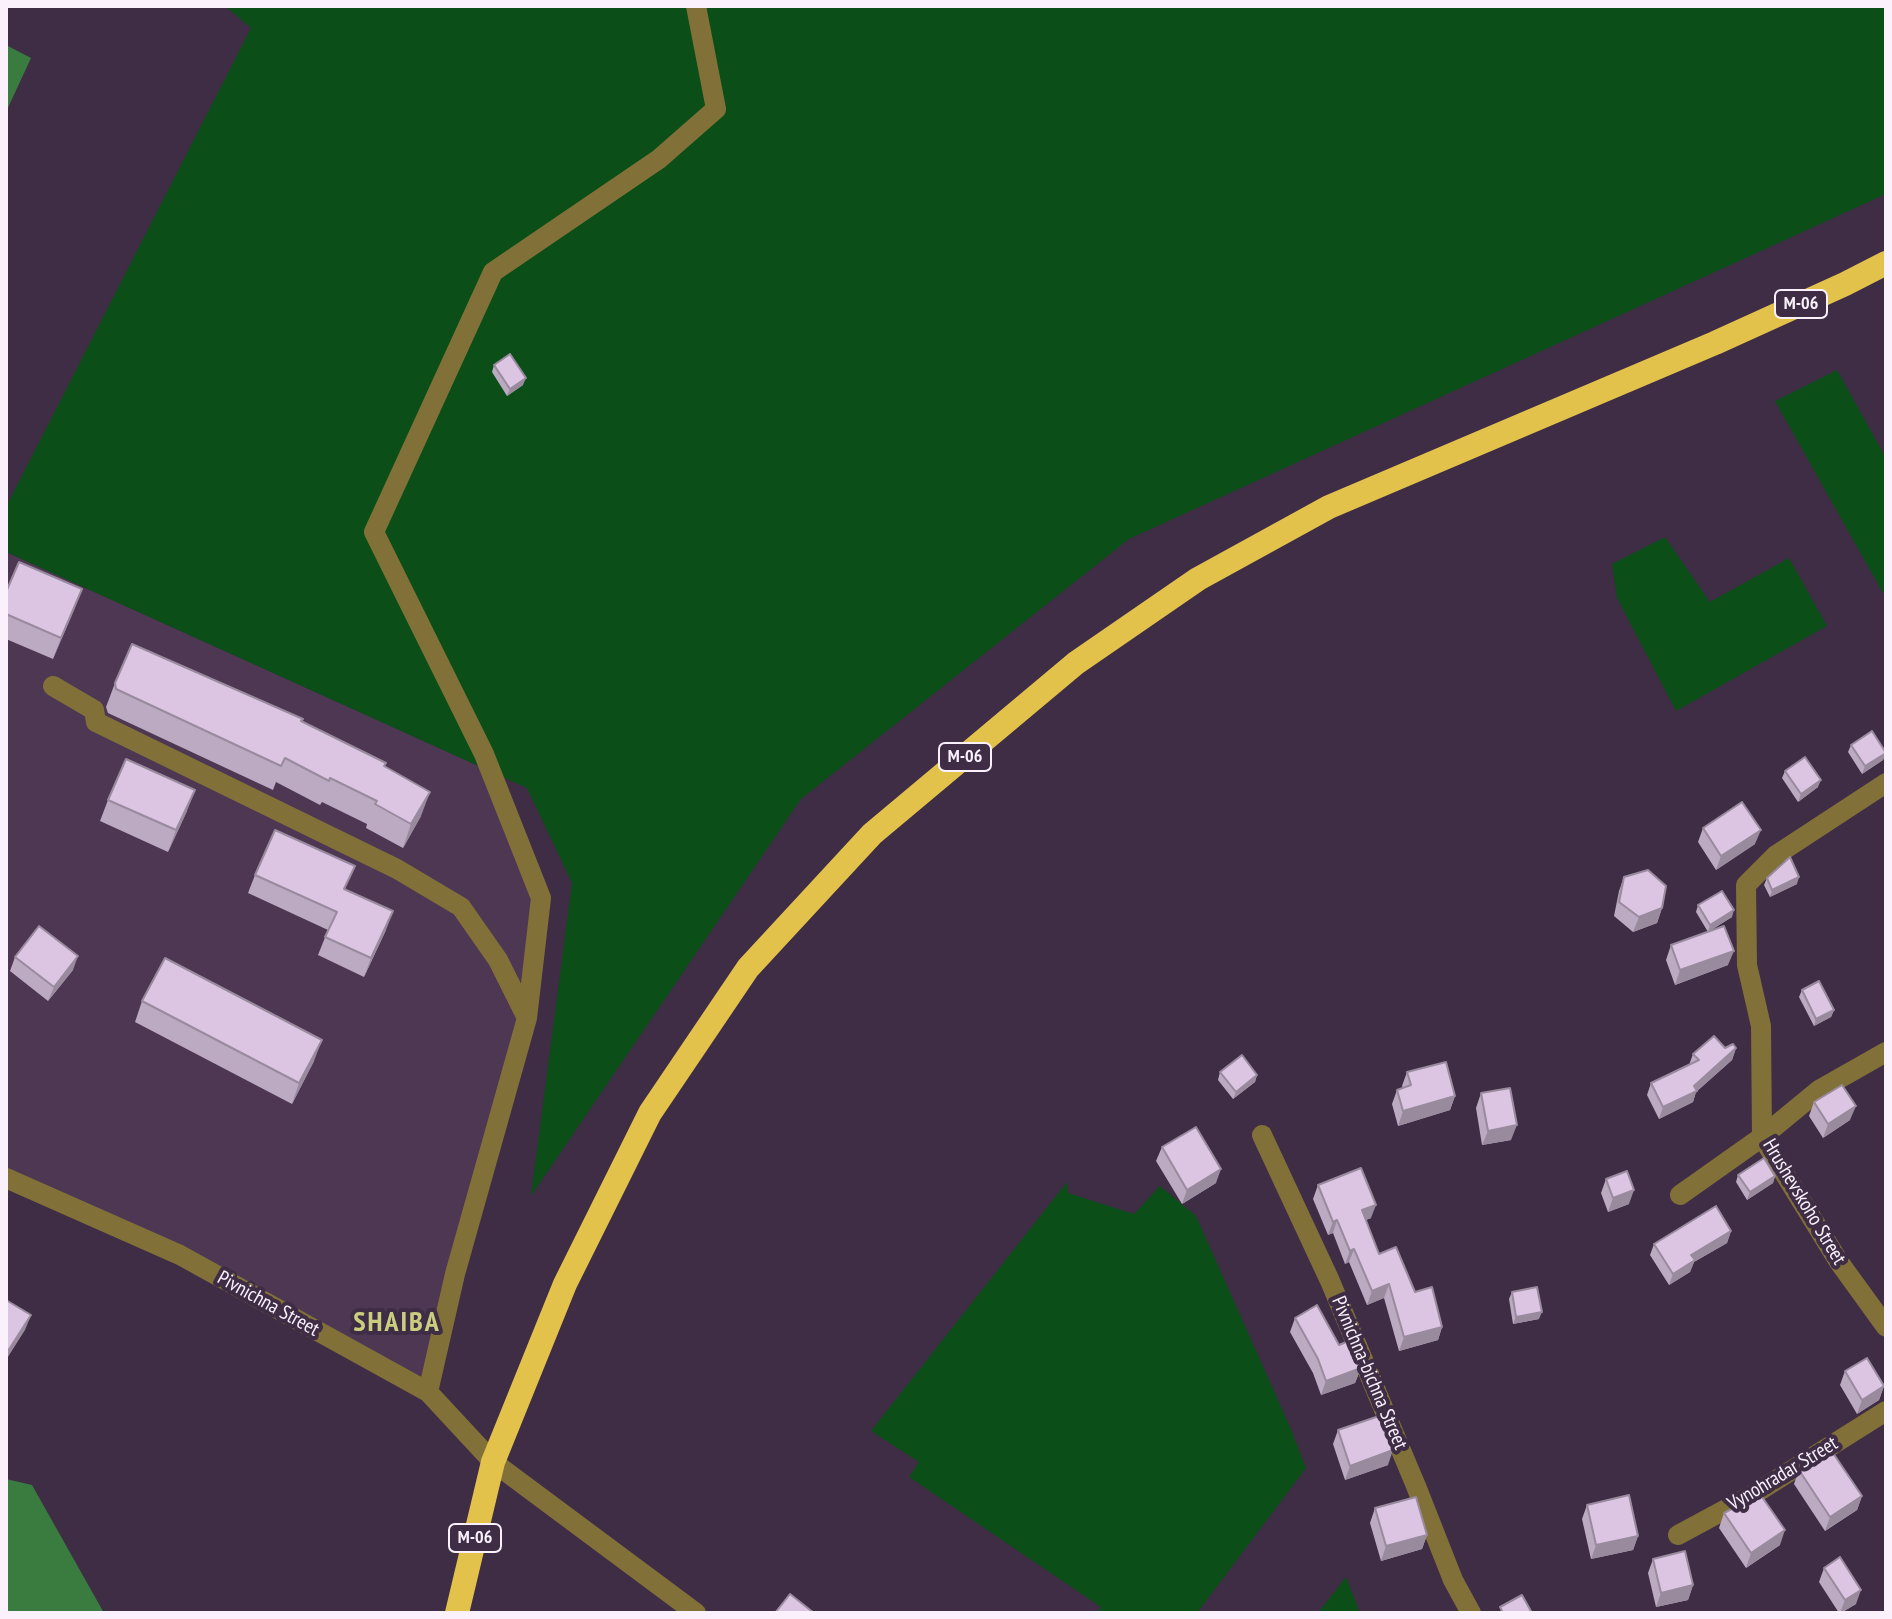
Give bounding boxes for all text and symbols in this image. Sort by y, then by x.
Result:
road number: М-06 [1775,290,1827,318]
road number: М-06 [939,743,991,771]
street label: Hrushevskoho Street [1757,1135,1851,1269]
street label: Pivnichna Street [213,1266,323,1342]
street label: Pivnichna-bichna Street [1326,1293,1412,1453]
district label: SHAIBA [353,1306,441,1340]
street label: Vynohradar Street [1724,1432,1842,1516]
road number: М-06 [449,1524,501,1552]

